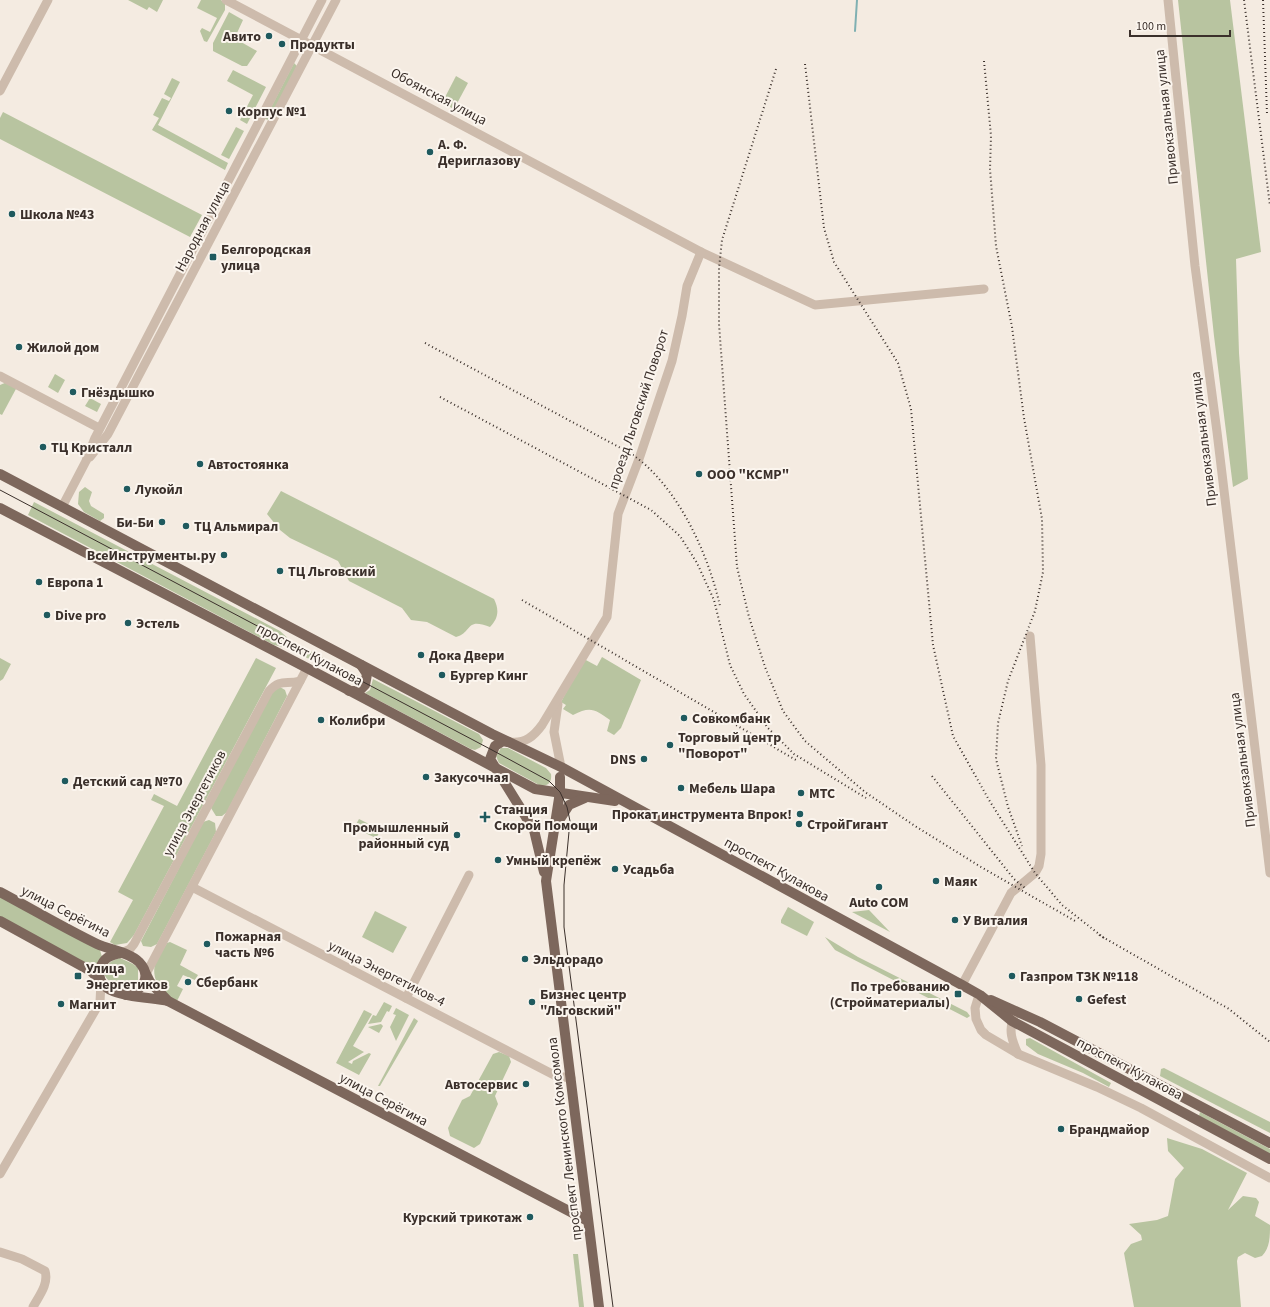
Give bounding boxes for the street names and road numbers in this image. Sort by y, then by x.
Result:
street label: Привокзальная улица [1150,48,1184,185]
street label: Обоянская улица [387,63,490,131]
street label: Народная улица [170,177,235,276]
street label: проезд Льговский Поворот [604,326,674,492]
street label: Привокзальная улица [1186,370,1222,507]
street label: проспект Кулакова [253,619,366,691]
street label: Привокзальная улица [1225,691,1261,828]
street label: улица Энергетиков [158,747,231,860]
street label: проспект Кулакова [720,833,833,907]
street label: улица Серёгина [17,881,114,943]
street label: улица Энергетиков-4 [324,936,449,1012]
street label: проспект Кулакова [1073,1033,1186,1105]
street label: проспект Ленинского Комсомола [543,1036,587,1242]
street label: улица Серёгина [336,1068,431,1132]

